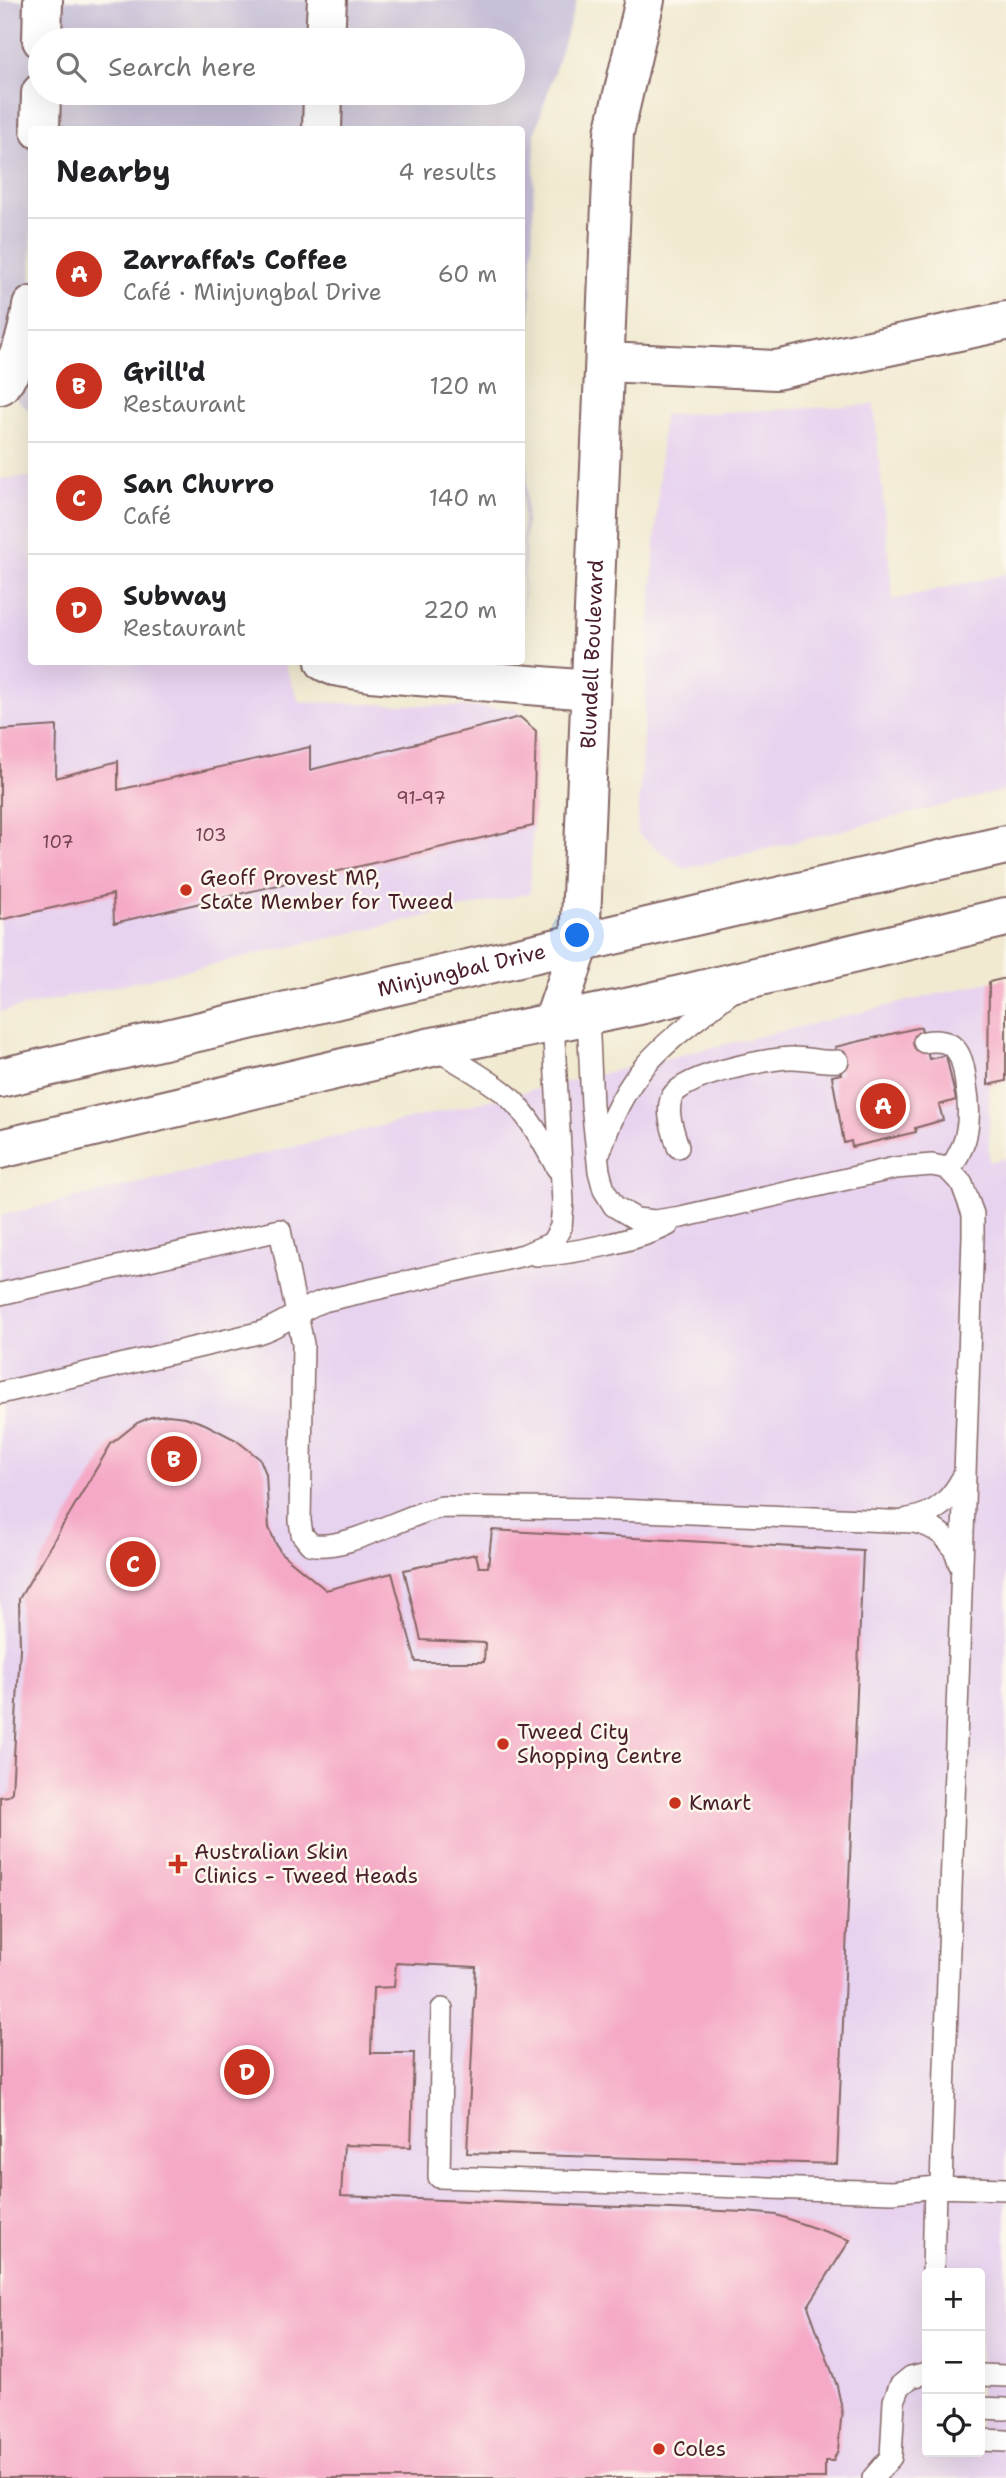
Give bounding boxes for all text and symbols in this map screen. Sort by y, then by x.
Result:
search box [28,28,525,105]
icon: search [52,48,90,86]
text: Search here [108,49,257,84]
text: Nearby [56,151,171,192]
text: 4 results [398,157,497,187]
text: Zarraffa's Coffee [123,242,348,277]
text: A [70,259,88,289]
text: 60 m [438,259,497,289]
text: Café · Minjungbal Drive [123,277,382,307]
text: Grill'd [123,354,206,389]
text: B [72,371,86,401]
text: 120 m [429,371,497,401]
text: Restaurant [123,389,246,419]
text: San Churro [123,466,274,501]
text: C [72,483,86,513]
text: 140 m [429,483,497,513]
text: Café [123,501,171,531]
street label: Blundell Boulevard [574,559,610,749]
text: Subway [123,578,227,613]
text: D [71,595,87,625]
text: 220 m [423,595,497,625]
text: Restaurant [123,613,246,643]
house number: 91-97 [396,786,446,810]
house number: 103 [195,823,227,847]
house number: 107 [42,830,74,854]
place label: Geoff Provest MP, State Member for Tweed [200,864,453,916]
marker: Geoff Provest MP, State Member for Tweed [178,882,194,898]
your location [560,918,594,952]
street label: Minjungbal Drive [375,937,549,1004]
pin: A [860,1080,906,1132]
pin: B [151,1433,197,1485]
pin: C [110,1538,156,1590]
place label: Tweed City Shopping Centre [517,1718,682,1770]
marker: Tweed City Shopping Centre [495,1736,511,1752]
place label: Kmart [689,1789,751,1817]
marker: Kmart [667,1795,683,1811]
place label: Australian Skin Clinics - Tweed Heads [194,1838,418,1890]
marker: Australian Skin Clinics - Tweed Heads [168,1854,188,1874]
pin: D [224,2046,270,2098]
map controls [922,2268,985,2457]
button: + [922,2268,985,2331]
button: − [922,2331,985,2394]
button: locate [922,2394,985,2457]
place label: Coles [673,2435,726,2463]
marker: Coles [651,2441,667,2457]

